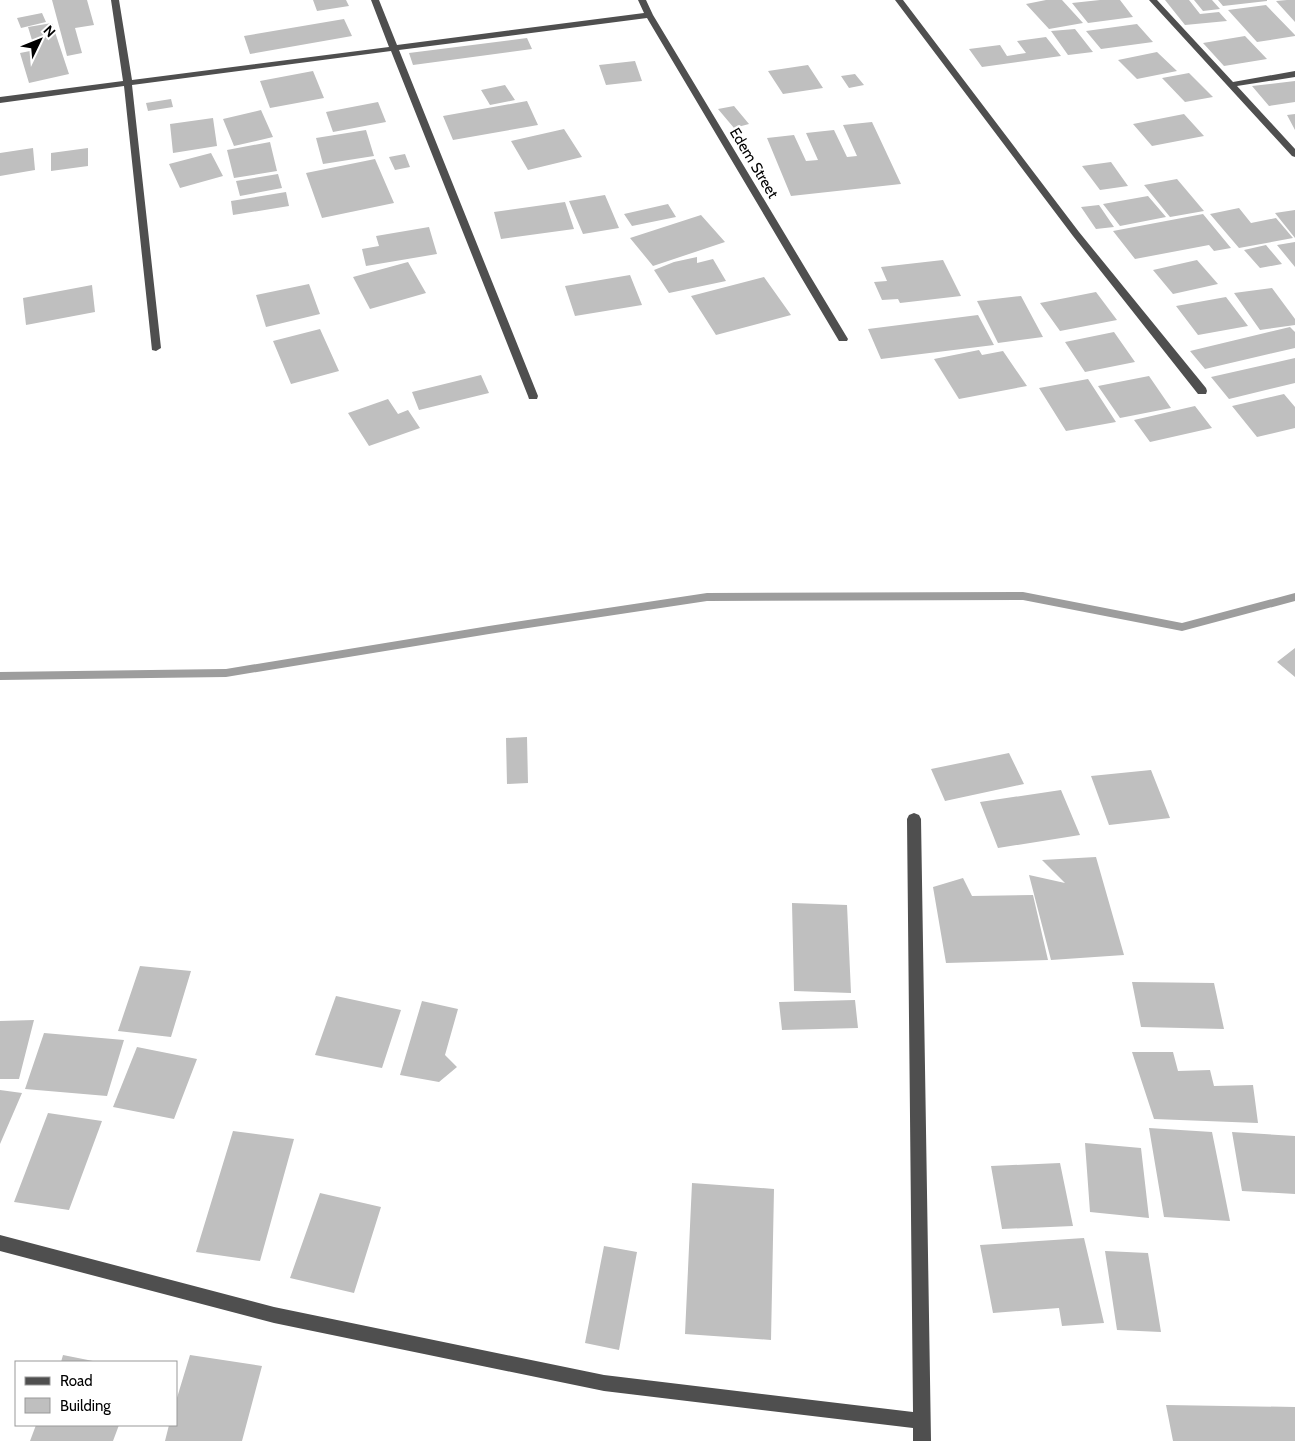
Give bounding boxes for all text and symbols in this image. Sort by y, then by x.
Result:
north arrow [15,15,65,65]
text: N [40,21,59,41]
street label: Edem Street [726,124,782,202]
legend [15,1361,178,1426]
text: Road [60,1372,93,1390]
text: Building [60,1397,111,1415]

